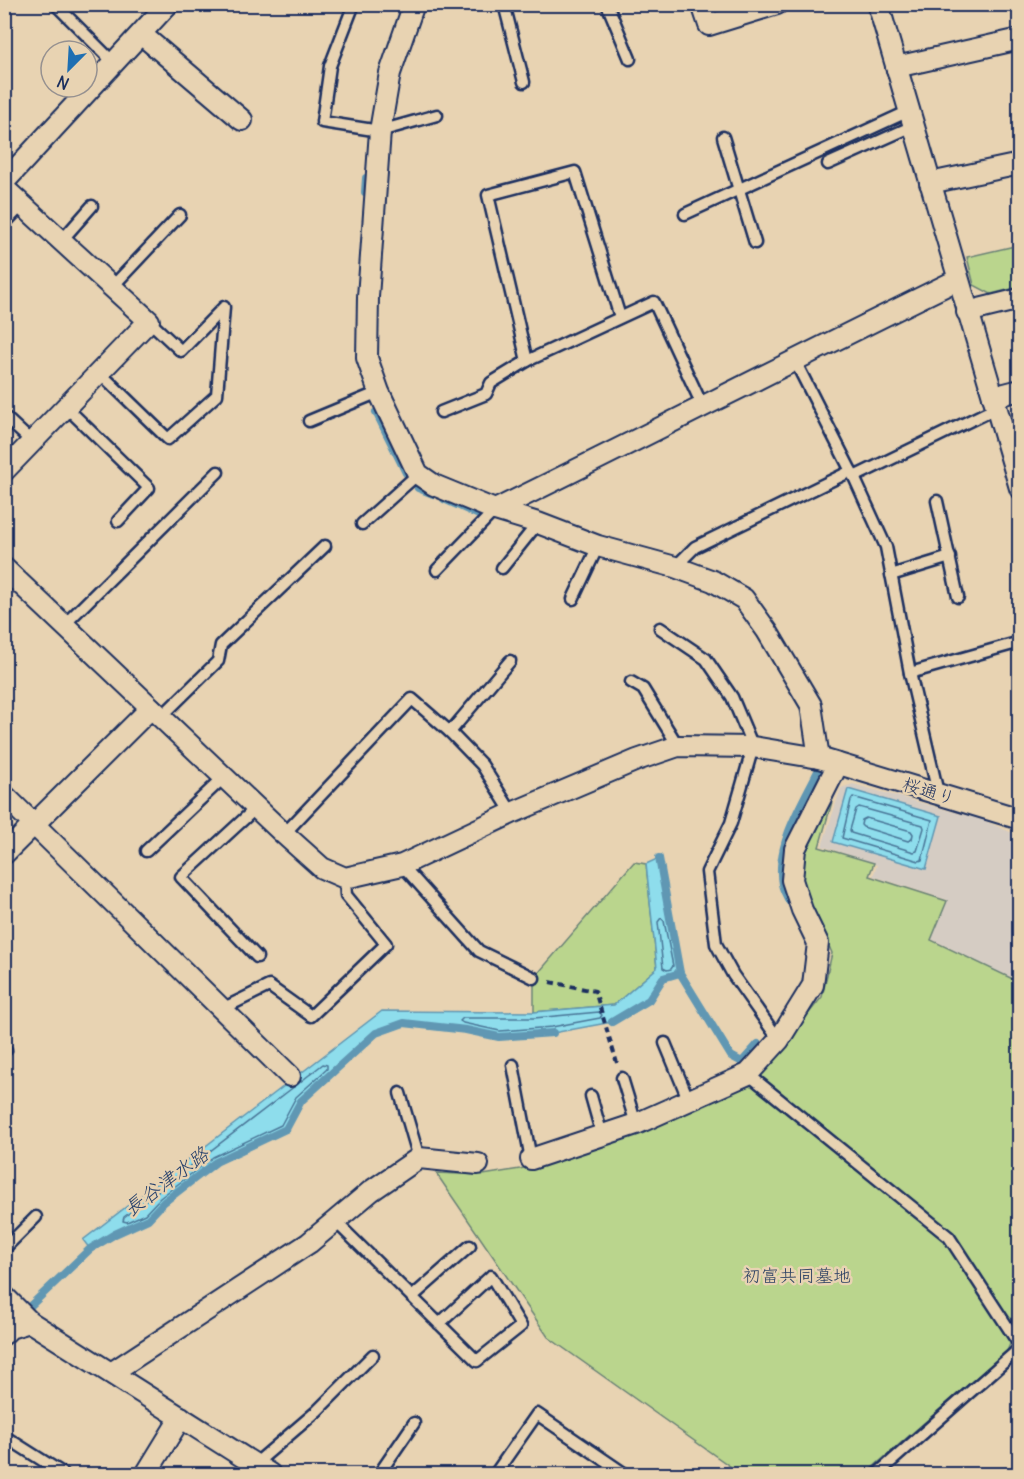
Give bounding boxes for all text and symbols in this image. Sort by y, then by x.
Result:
north arrow [39,39,99,99]
text: N [54,71,72,94]
street label: 桜通り [900,772,958,810]
water label: 長谷津水路 [119,1140,214,1221]
park label: 初富共同墓地 [743,1264,851,1287]

